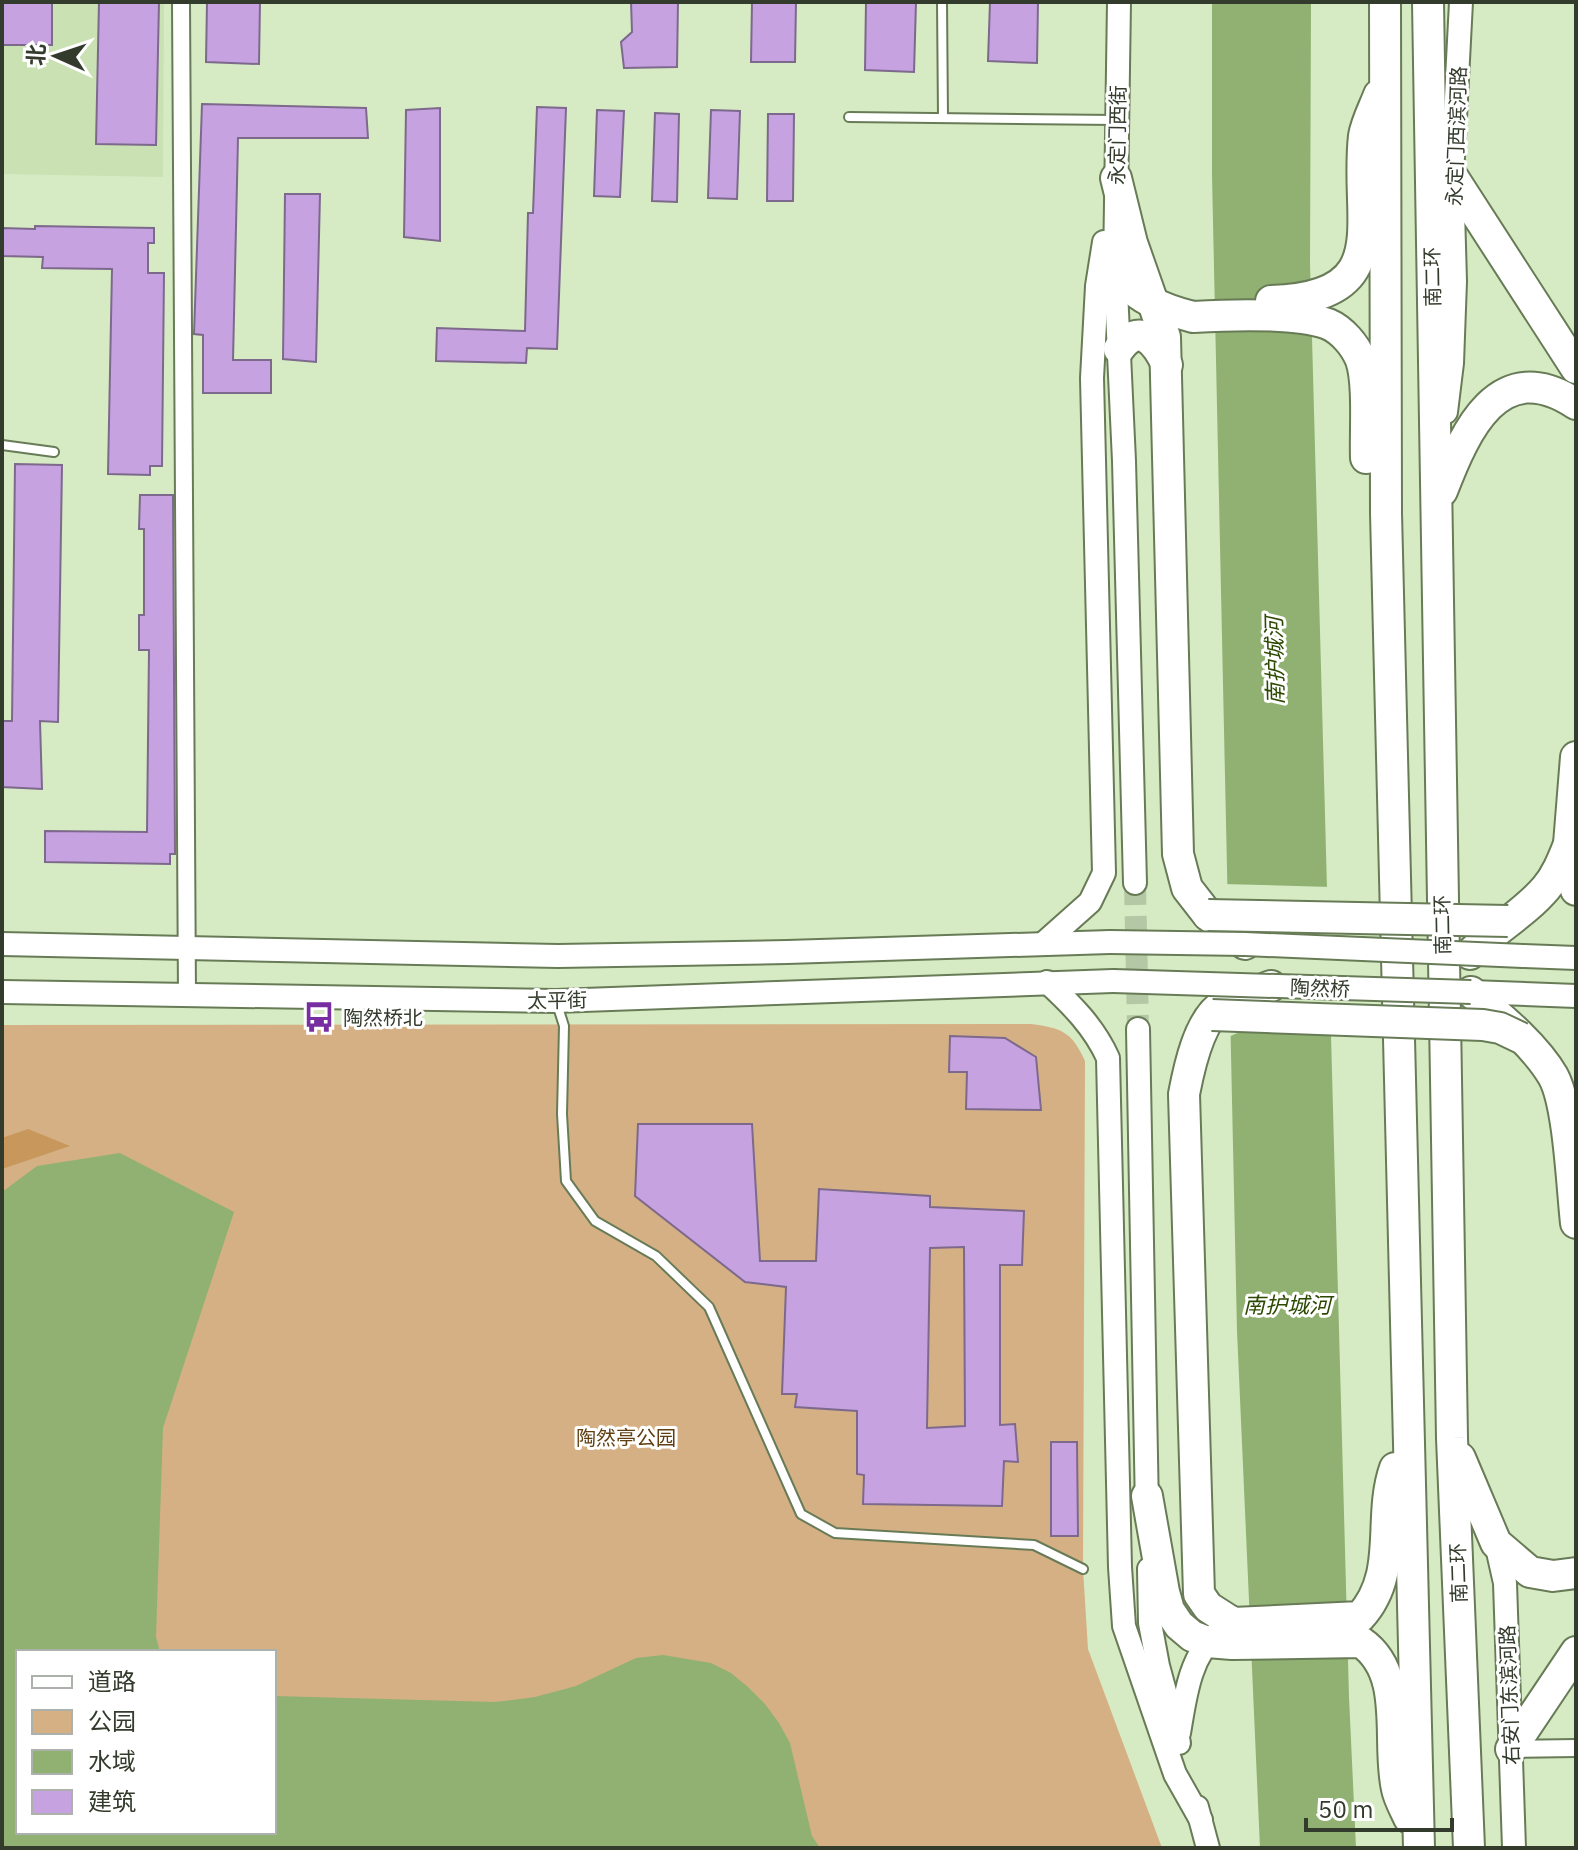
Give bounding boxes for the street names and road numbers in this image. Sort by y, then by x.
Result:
street label: 永定门西滨河路 [1440,66,1472,206]
street label: 永定门西街 [1103,85,1131,185]
street label: 南二环 [1418,247,1446,307]
street label: 南二环 [1428,895,1456,955]
street label: 陶然桥 [1290,973,1350,1003]
street label: 太平街 [527,986,587,1014]
street label: 南二环 [1443,1543,1473,1603]
street label: 右安门东滨河路 [1493,1625,1525,1765]

